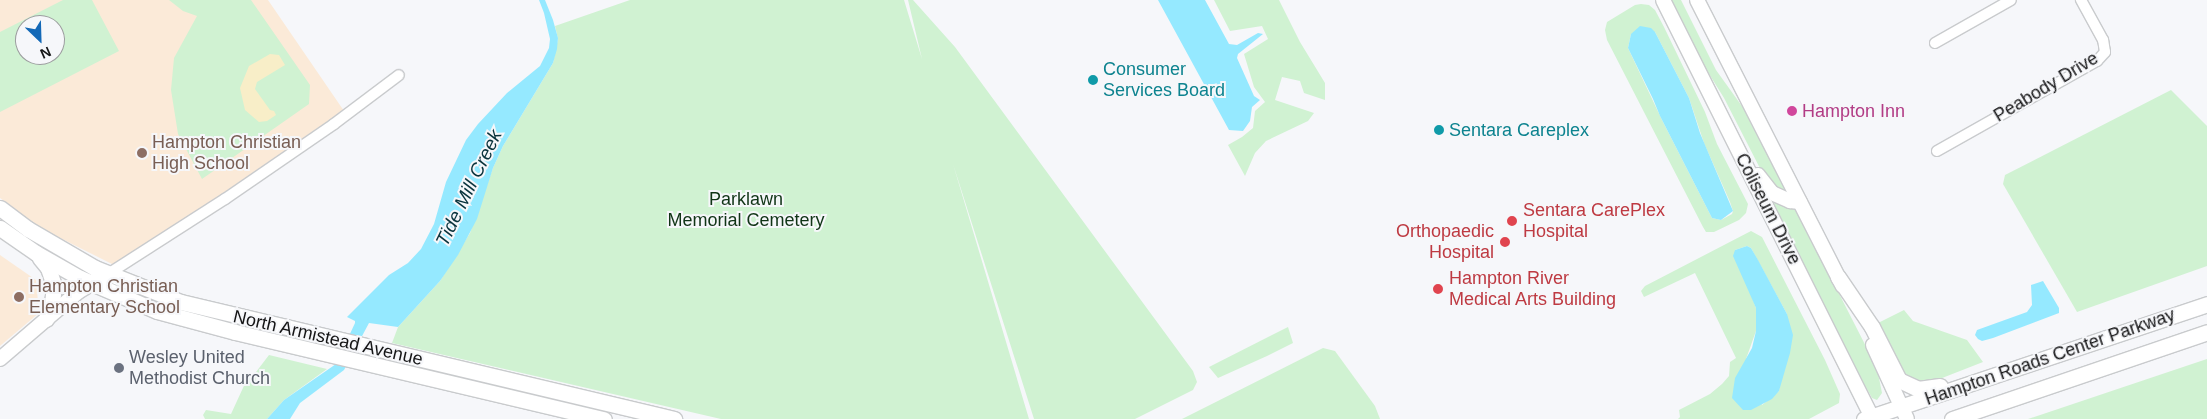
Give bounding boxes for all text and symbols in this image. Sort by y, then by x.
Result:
north arrow [15,15,65,65]
text: N [38,43,54,62]
street label: Peabody Drive [1990,47,2102,127]
place label: Consumer Services Board [1103,59,1225,102]
marker: Consumer Services Board [1087,74,1099,86]
place label: Hampton Inn [1802,100,1905,122]
marker: Hampton Inn [1786,105,1798,117]
place label: Sentara Careplex [1449,119,1589,141]
marker: Sentara Careplex [1433,124,1445,136]
water label: Tide Mill Creek [431,126,507,250]
place label: Hampton Christian High School [152,132,301,174]
marker: Hampton Christian High School [136,147,148,159]
street label: Coliseum Drive [1731,150,1805,268]
park label: Parklawn Memorial Cemetery [667,189,825,232]
place label: Sentara CarePlex Hospital [1523,200,1665,242]
marker: Sentara CarePlex Hospital [1505,214,1519,228]
place label: Orthopaedic Hospital [1396,221,1494,264]
marker: Orthopaedic Hospital [1498,235,1512,249]
place label: Hampton River Medical Arts Building [1449,268,1617,310]
place label: Hampton Christian Elementary School [29,276,180,318]
marker: Hampton River Medical Arts Building [1431,282,1445,296]
marker: Hampton Christian Elementary School [13,291,25,303]
street label: Hampton Roads Center Parkway [1922,304,2178,410]
street label: North Armistead Avenue [230,305,426,371]
place label: Wesley United Methodist Church [129,347,270,389]
marker: Wesley United Methodist Church [113,362,125,374]

